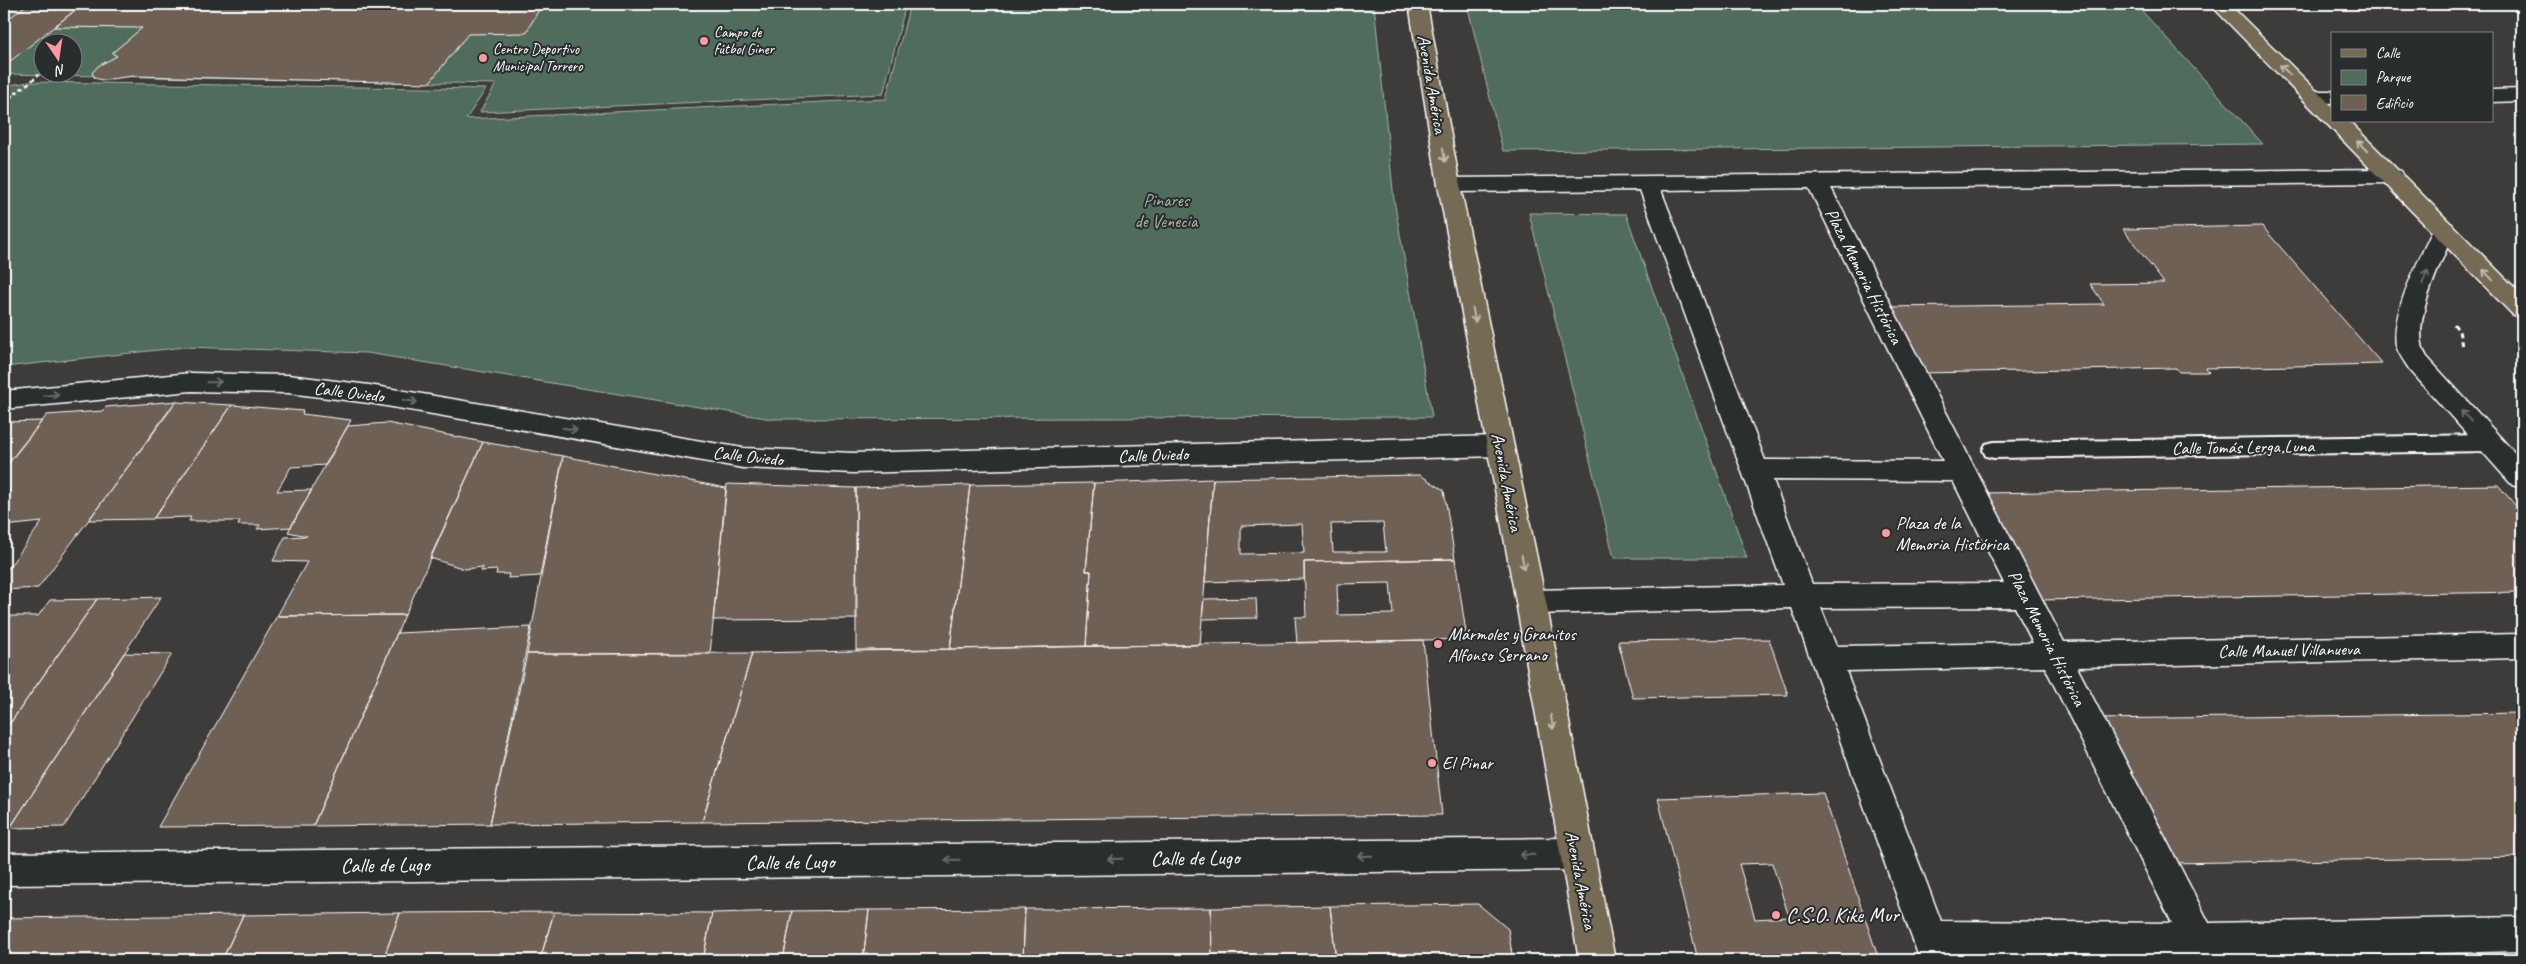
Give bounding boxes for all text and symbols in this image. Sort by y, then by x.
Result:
place label: Campo de fútbol Giner [714,23,776,59]
north arrow [32,32,82,82]
legend [2331,32,2494,122]
street label: Avenida América [1413,33,1452,137]
marker: Campo de fútbol Giner [698,35,710,47]
place label: Centro Deportivo Municipal Torrero [493,40,583,76]
text: Calle [2376,44,2401,63]
marker: Centro Deportivo Municipal Torrero [477,52,489,64]
text: N [52,61,67,80]
one-way arrow [2279,64,2291,76]
text: Parque [2376,68,2412,87]
text: Edificio [2376,94,2414,113]
one-way arrow [2356,140,2368,152]
one-way arrow [1440,147,1450,163]
park label: Pinares de Venecia [1135,189,1199,232]
street label: Plaza Memoria Histórica [1820,205,1908,349]
one-way arrow [2482,268,2494,281]
one-way arrow [2421,270,2431,285]
one-way arrow [1470,307,1479,323]
one-way arrow [206,377,222,387]
street label: Calle Oviedo [313,377,387,407]
one-way arrow [44,390,60,400]
one-way arrow [402,396,418,406]
one-way arrow [2460,409,2472,422]
one-way arrow [562,424,578,434]
street label: Avenida América [1487,431,1528,535]
street label: Calle Tomás Lerga Luna [2172,435,2315,459]
street label: Calle Oviedo [712,441,786,471]
street label: Calle Oviedo [1118,443,1190,467]
place label: Plaza de la Memoria Histórica [1896,512,2011,555]
marker: Plaza de la Memoria Histórica [1880,527,1892,539]
one-way arrow [1518,554,1528,570]
street label: Plaza Memoria Histórica [2003,567,2091,711]
place label: Mármoles y Granitos Alfonso Serrano [1448,623,1577,666]
marker: Mármoles y Granitos Alfonso Serrano [1432,638,1444,650]
street label: Calle Manuel Villanueva [2218,638,2361,662]
one-way arrow [1548,714,1558,730]
place label: El Pinar [1442,752,1494,774]
marker: El Pinar [1426,757,1438,769]
street label: Avenida América [1561,829,1602,933]
street label: Calle de Lugo [1150,844,1242,872]
street label: Calle de Lugo [745,848,837,876]
one-way arrow [1520,850,1536,860]
street label: Calle de Lugo [340,851,432,879]
one-way arrow [1357,851,1374,861]
one-way arrow [1107,854,1124,864]
one-way arrow [945,855,961,865]
place label: C.S.O. Kike Mur [1786,902,1900,928]
marker: C.S.O. Kike Mur [1770,909,1782,921]

